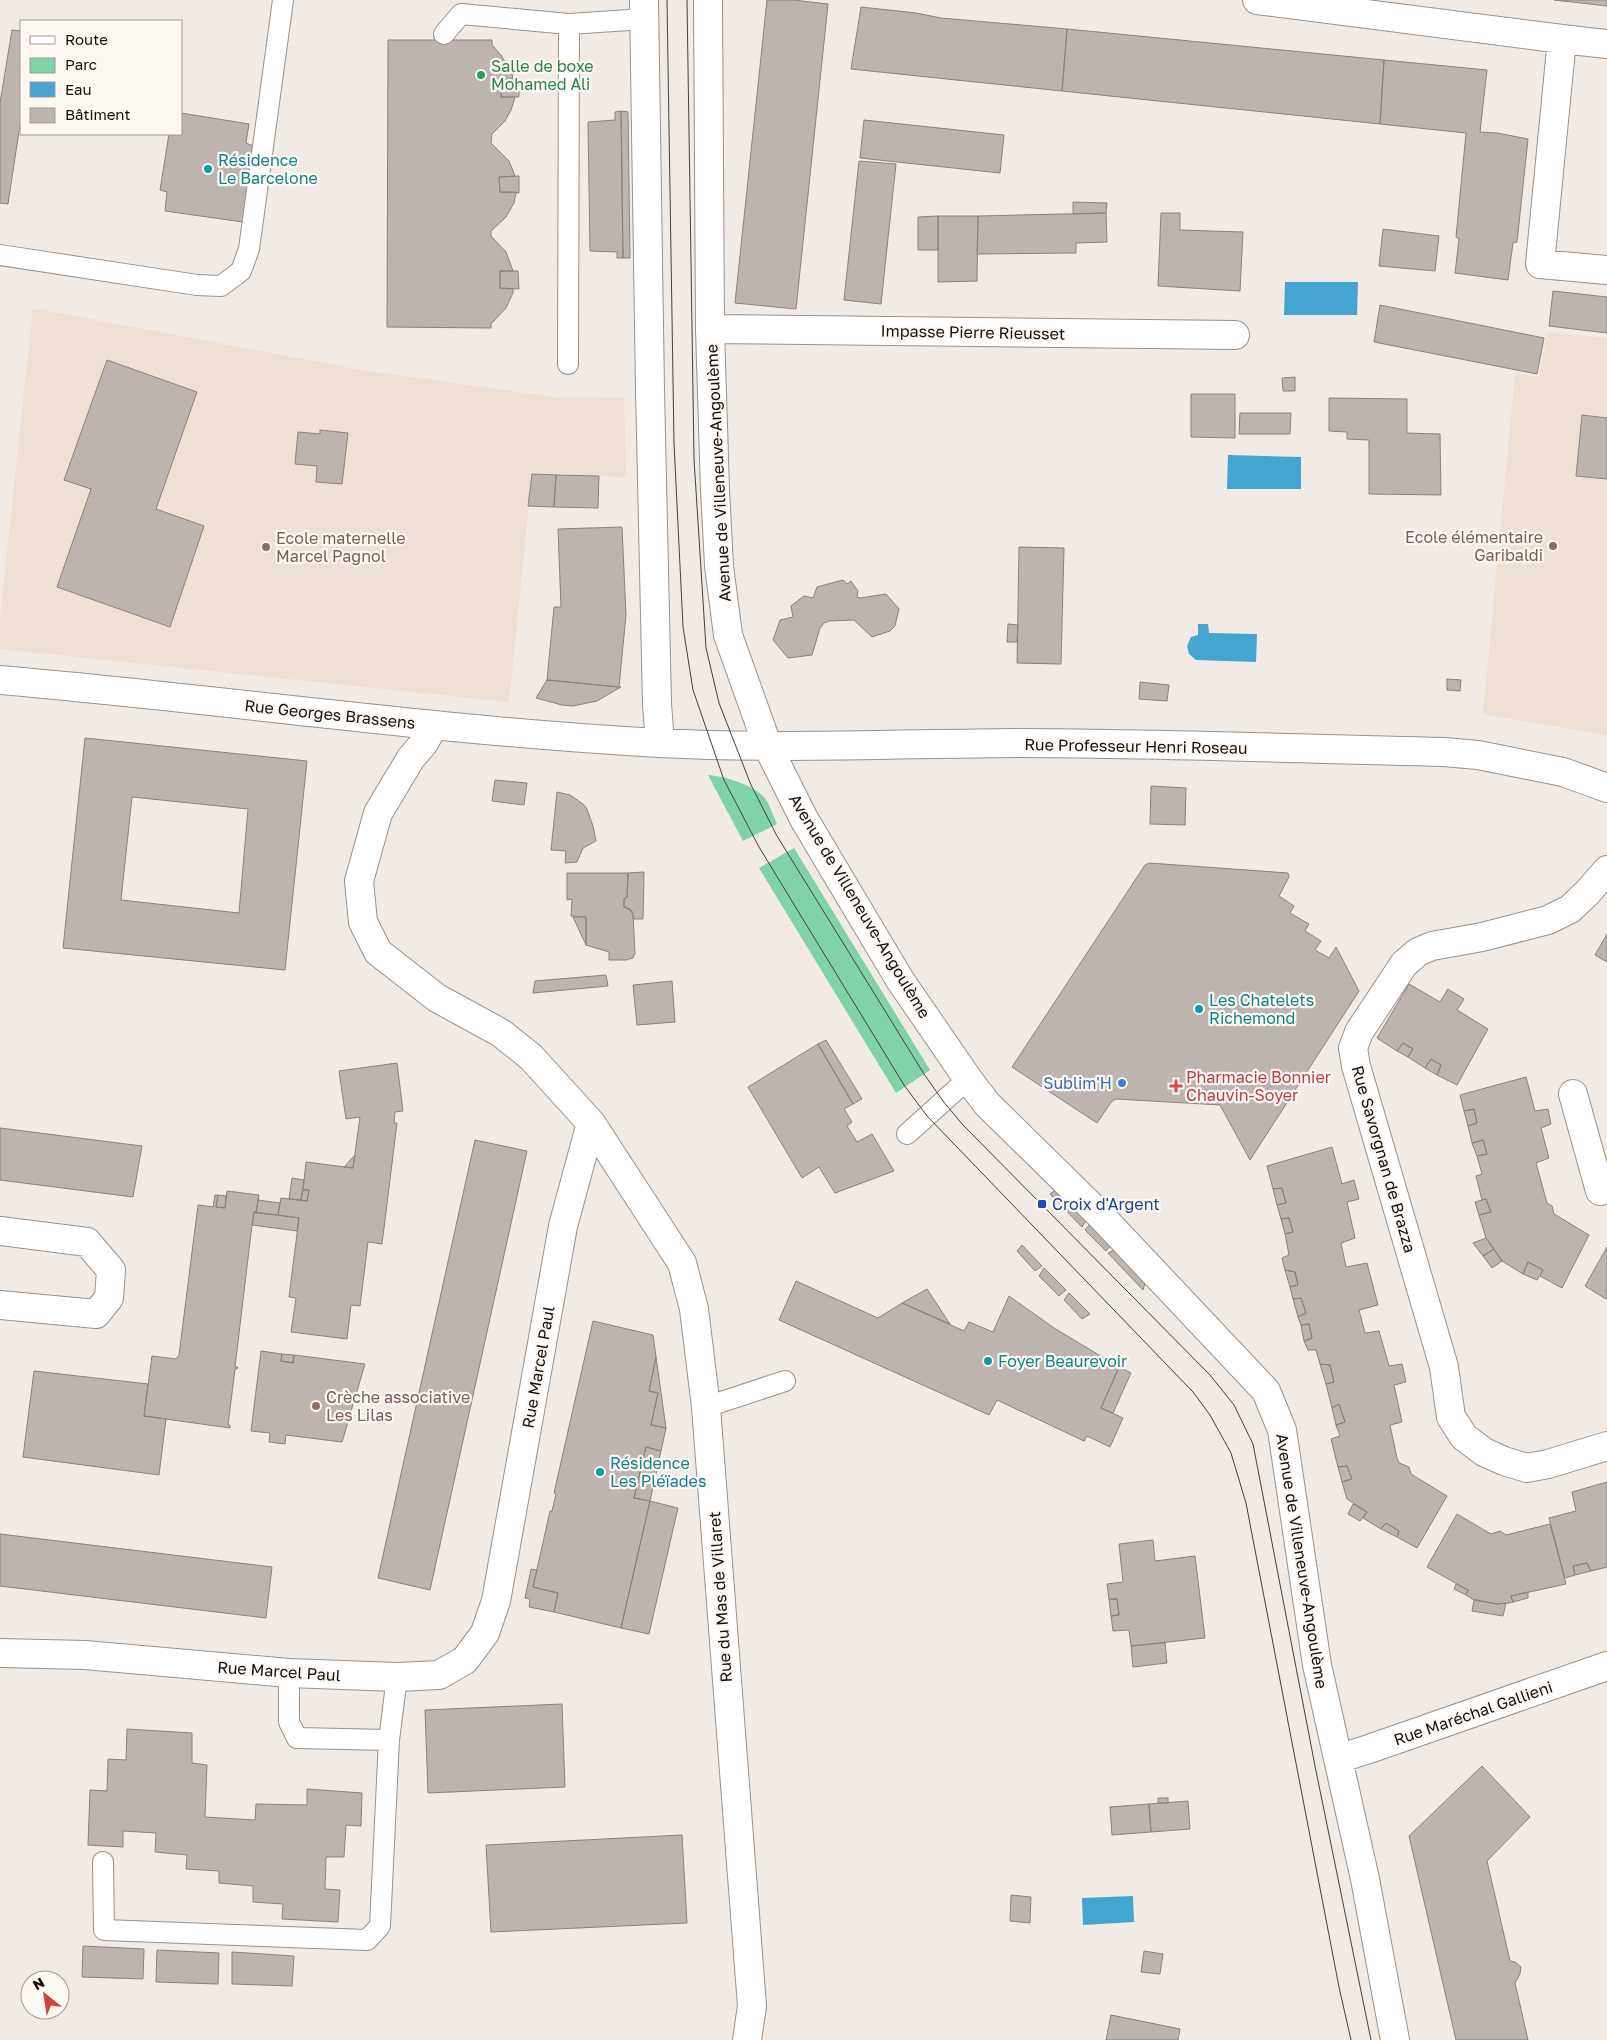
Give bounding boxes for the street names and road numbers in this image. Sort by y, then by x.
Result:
street label: Impasse Pierre Rieusset [880,320,1066,344]
street label: Avenue de Villeneuve-Angoulème [701,344,735,602]
street label: Rue Georges Brassens [244,695,416,733]
street label: Rue Professeur Henri Roseau [1024,734,1248,758]
street label: Avenue de Villeneuve-Angoulème [785,790,935,1022]
street label: Rue Savorgnan de Brazza [1348,1063,1420,1255]
street label: Rue Marcel Paul [517,1304,559,1430]
street label: Avenue de Villeneuve-Angoulème [1272,1432,1332,1690]
street label: Rue du Mas de Villaret [704,1511,736,1683]
street label: Rue Marcel Paul [217,1657,341,1685]
street label: Rue Maréchal Gallieni [1391,1676,1555,1750]

